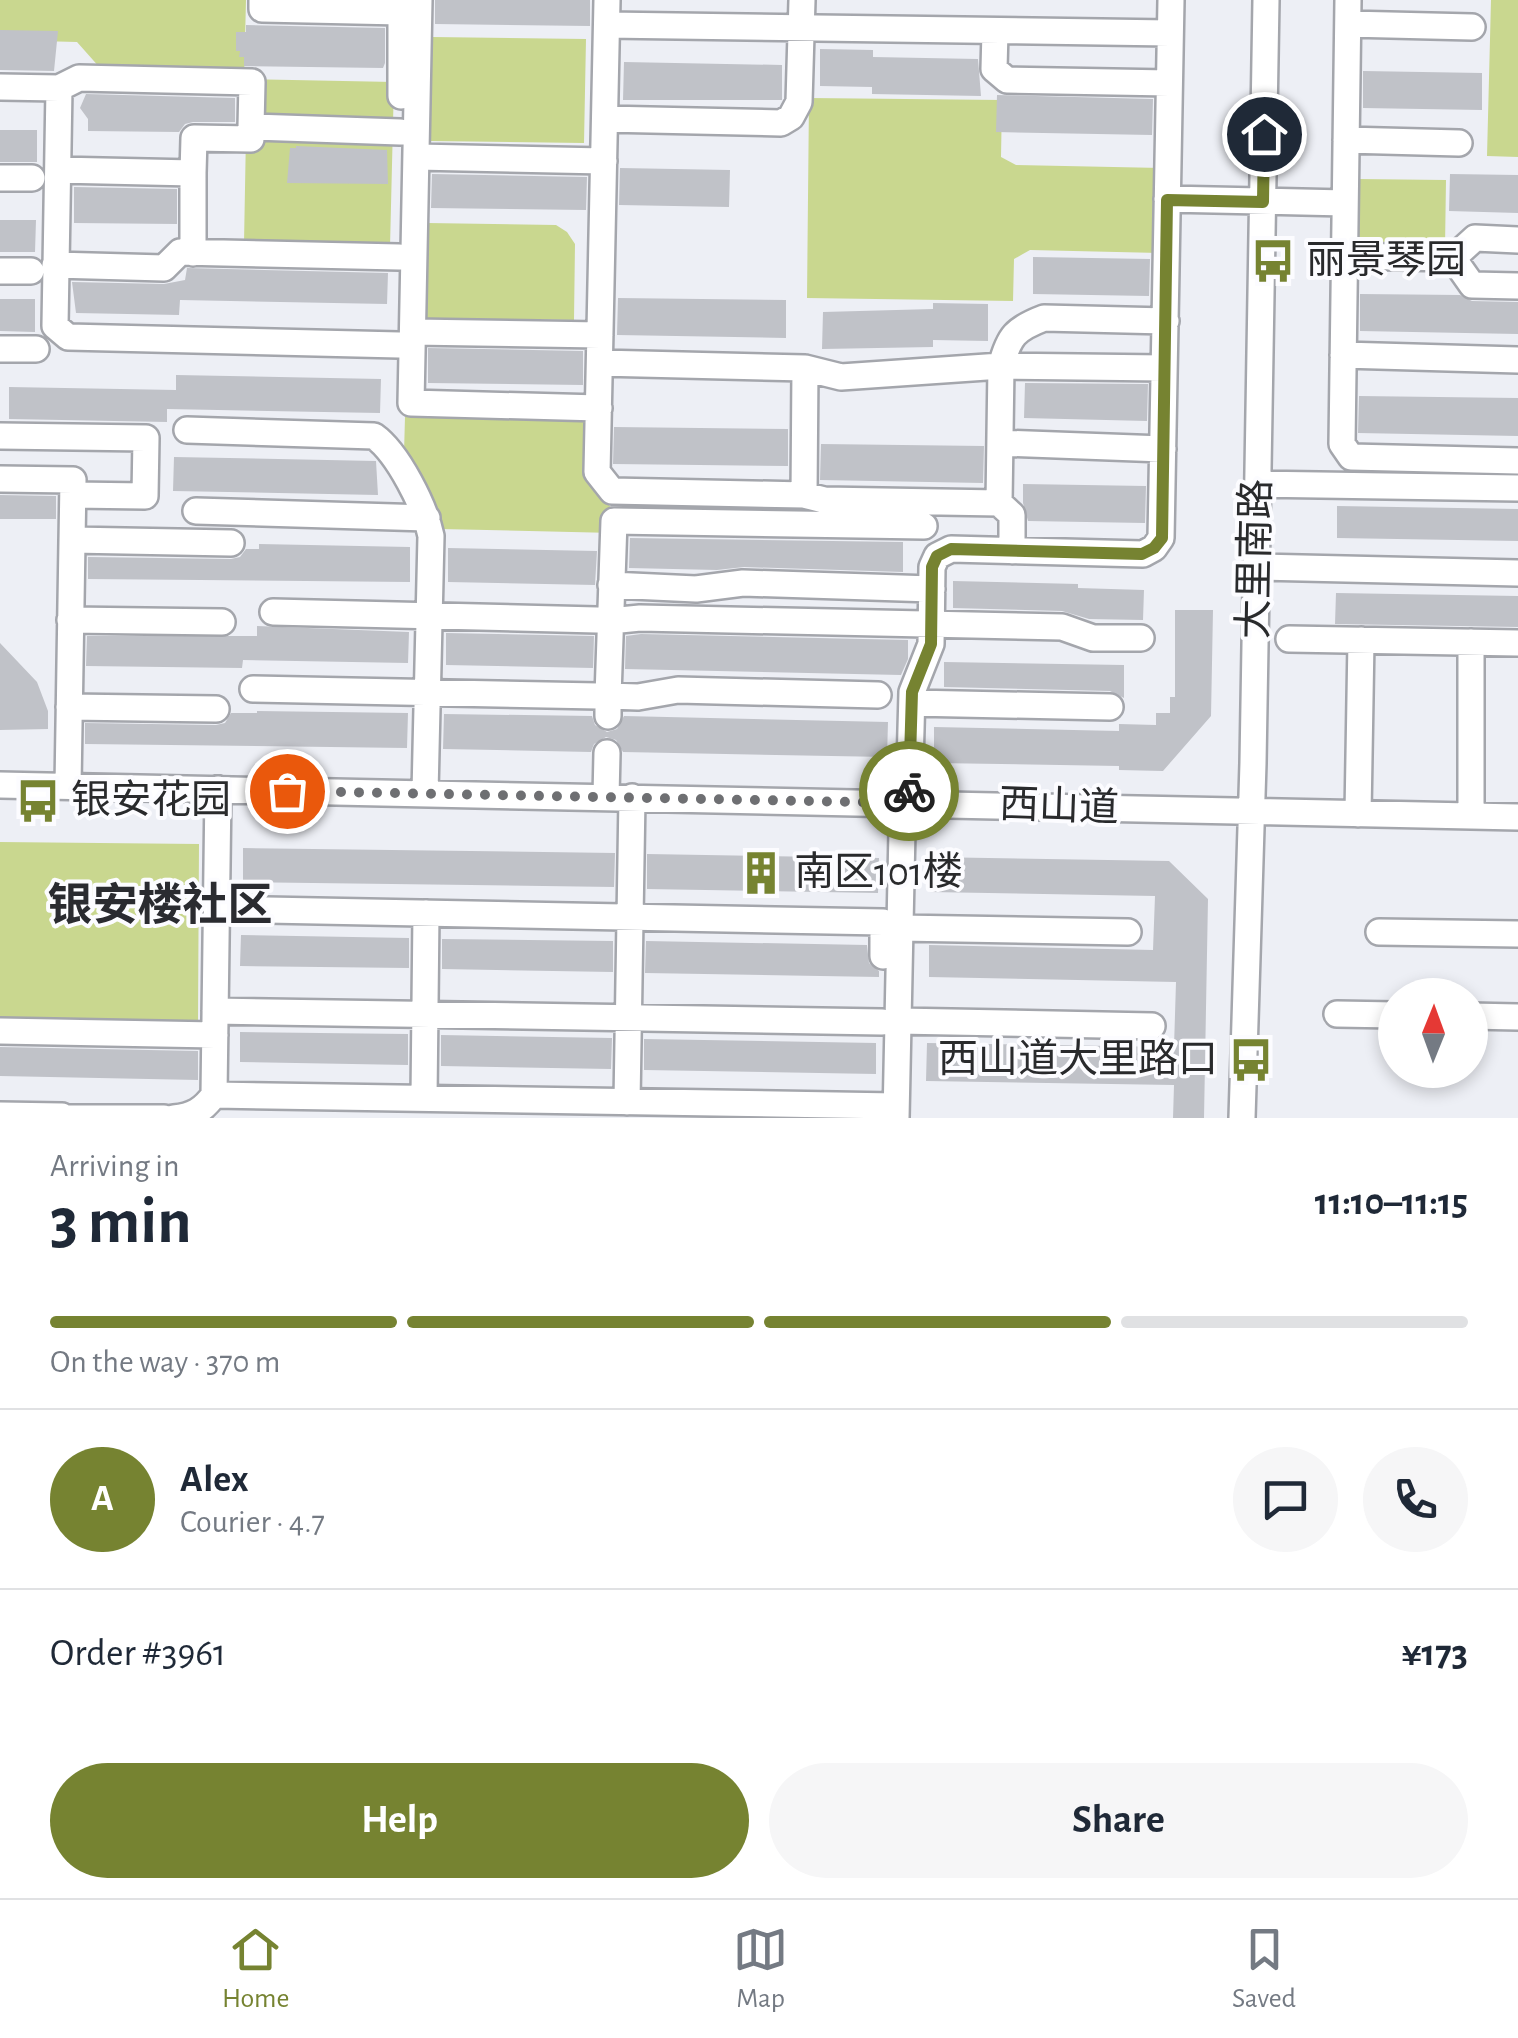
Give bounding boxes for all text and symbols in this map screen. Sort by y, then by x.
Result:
pin [1222,92,1307,177]
icon: home [1237,107,1292,162]
bus stop icon: 丽景琴园 [1249,237,1297,285]
place label: 丽景琴园 [1306,240,1466,281]
street label: 大里南路 [1233,479,1277,639]
courier [859,741,959,841]
pin [245,749,330,834]
icon: bag [260,764,315,819]
icon: bike [882,764,937,819]
bus stop icon: 银安花园 [14,777,62,825]
place label: 银安花园 [71,779,231,821]
street label: 西山道 [998,783,1120,829]
building icon: 南区101楼 [737,849,785,897]
place label: 南区101楼 [794,851,963,893]
district label: 银安楼社区 [47,881,273,929]
north arrow [1378,978,1488,1088]
map controls [1378,978,1488,1088]
bus stop icon: 西山道大里路口 [1227,1036,1275,1084]
place label: 西山道大里路口 [938,1038,1218,1080]
text: Arriving in [50,1150,179,1182]
text: 11:10–11:15 [1315,1184,1468,1222]
text: 3 min [50,1190,192,1255]
text: On the way · 370 m [50,1346,280,1378]
button: chat [1233,1447,1338,1552]
button: phone [1363,1447,1468,1552]
text: Alex [180,1461,249,1499]
text: A [91,1480,114,1518]
text: Courier · 4.7 [180,1506,325,1538]
text: Order #3961 [50,1635,226,1673]
text: ¥173 [1402,1635,1468,1673]
button: Help [50,1763,749,1878]
button: Share [769,1763,1468,1878]
tab: Home [222,1922,289,2016]
tab: Map [733,1922,788,2016]
tab: Saved [1232,1922,1296,2016]

